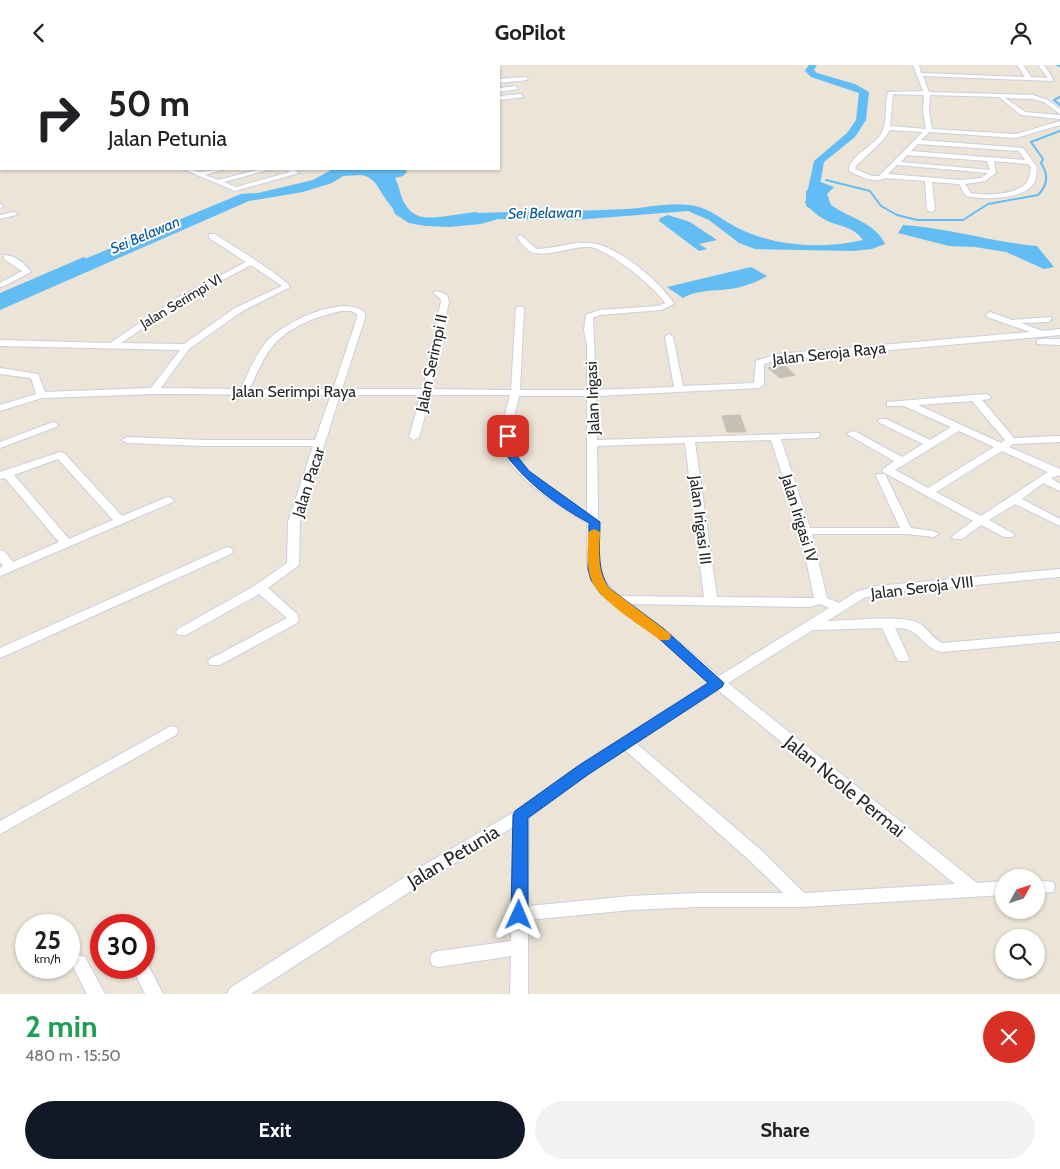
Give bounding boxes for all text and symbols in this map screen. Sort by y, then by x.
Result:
icon: back [25,19,53,47]
text: GoPilot [495,19,565,46]
icon: person [1007,19,1035,47]
text: 50 m [108,82,190,125]
icon: right [25,85,90,150]
text: Jalan Petunia [108,125,227,152]
water label: Sei Belawan [508,203,582,223]
water label: Sei Belawan [108,212,182,258]
street label: Jalan Serimpi VI [136,270,225,333]
street label: Jalan Serimpi II [412,312,451,415]
street label: Jalan Seroja Raya [770,338,887,369]
street label: Jalan Irigasi [582,361,603,436]
street label: Jalan Serimpi Raya [231,382,356,401]
pin [487,415,529,457]
icon: arrive [494,422,522,450]
street label: Jalan Pacar [288,444,329,520]
street label: Jalan Irigasi IV [777,471,822,565]
street label: Jalan Irigasi III [685,473,715,566]
street label: Jalan Seroja VIII [869,572,975,603]
street label: Jalan Ncole Permai [779,730,910,842]
street label: Jalan Petunia [402,820,503,893]
north arrow [995,869,1045,919]
map controls [995,869,1045,979]
position arrow [492,888,544,940]
speed limit sign: 30 [90,914,155,979]
text: 25 [34,925,61,955]
button: search [995,929,1045,979]
text: km/h [34,951,61,966]
text: 2 min [25,1008,97,1045]
button: close [983,1011,1035,1063]
text: 480 m · 15:50 [25,1046,121,1065]
button: Exit [25,1101,525,1159]
button: Share [535,1101,1035,1159]

